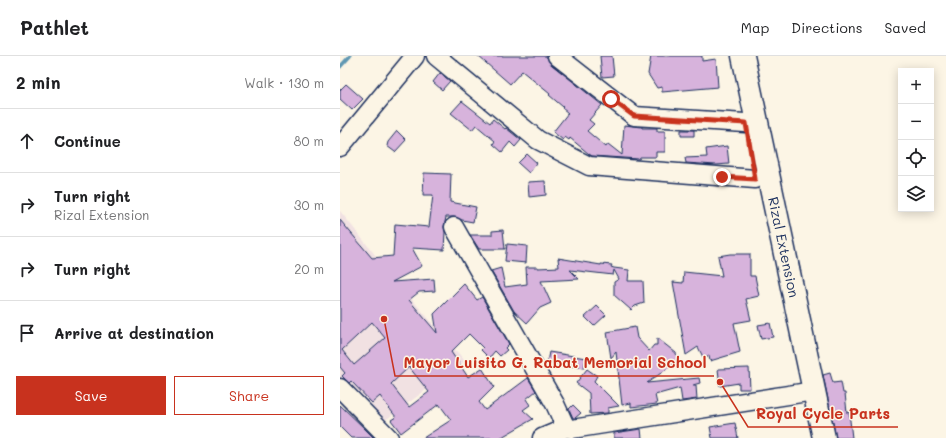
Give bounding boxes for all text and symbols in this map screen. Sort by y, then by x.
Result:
text: Pathlet [20,15,89,40]
text: Map [741,18,769,37]
text: Directions [791,18,862,37]
text: Saved [884,18,926,37]
map controls [898,68,934,212]
button: + [898,68,934,104]
text: 2 min [16,71,61,93]
text: Walk · 130 m [244,74,324,91]
route start [602,90,620,108]
button: − [898,104,934,140]
icon: ahead [16,130,38,152]
text: Continue [54,131,121,151]
text: 80 m [294,132,324,149]
button: locate [898,140,934,176]
route end [713,168,731,186]
button: layers [898,176,934,212]
text: Turn right [54,186,131,206]
icon: right [16,194,38,216]
street label: Rizal Extension [764,195,804,299]
text: 30 m [294,196,324,213]
text: Rizal Extension [54,206,149,223]
icon: right [16,258,38,280]
text: Turn right [54,259,131,279]
text: 20 m [294,260,324,277]
icon: arrive [16,322,38,344]
text: Arrive at destination [54,323,214,343]
callout: Mayor Luisito G. Rabat Memorial School [395,349,714,376]
text: Mayor Luisito G. Rabat Memorial School [404,352,706,372]
button: Save [16,376,166,415]
button: Share [174,376,324,415]
callout: Royal Cycle Parts [748,400,898,427]
text: Royal Cycle Parts [756,403,890,423]

